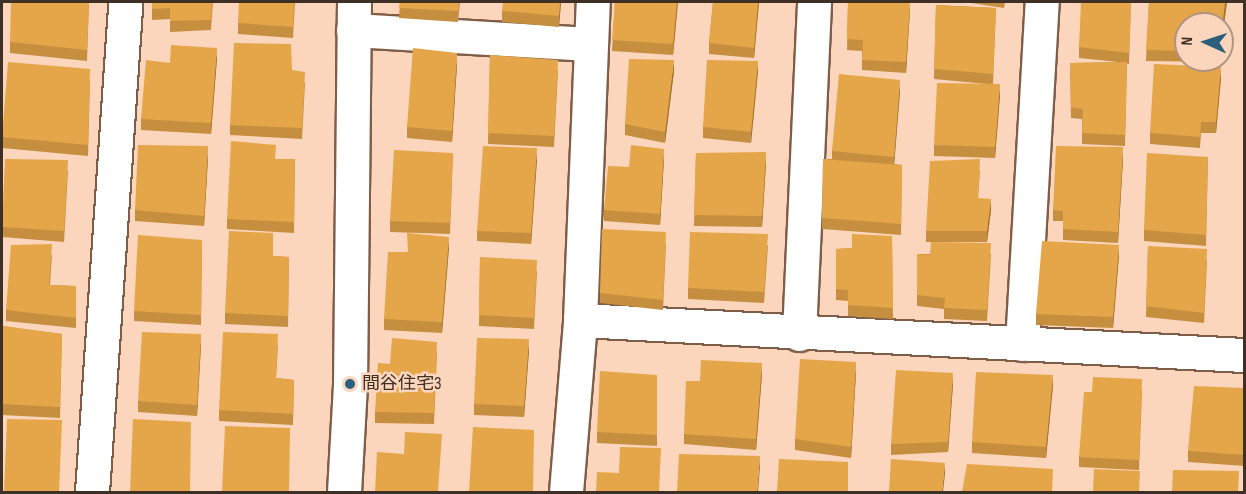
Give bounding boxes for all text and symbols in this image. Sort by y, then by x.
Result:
north arrow [1174,12,1234,72]
text: N [1178,36,1197,46]
place label: 間谷住宅3 [362,373,442,395]
marker: 間谷住宅3 [343,377,357,391]

